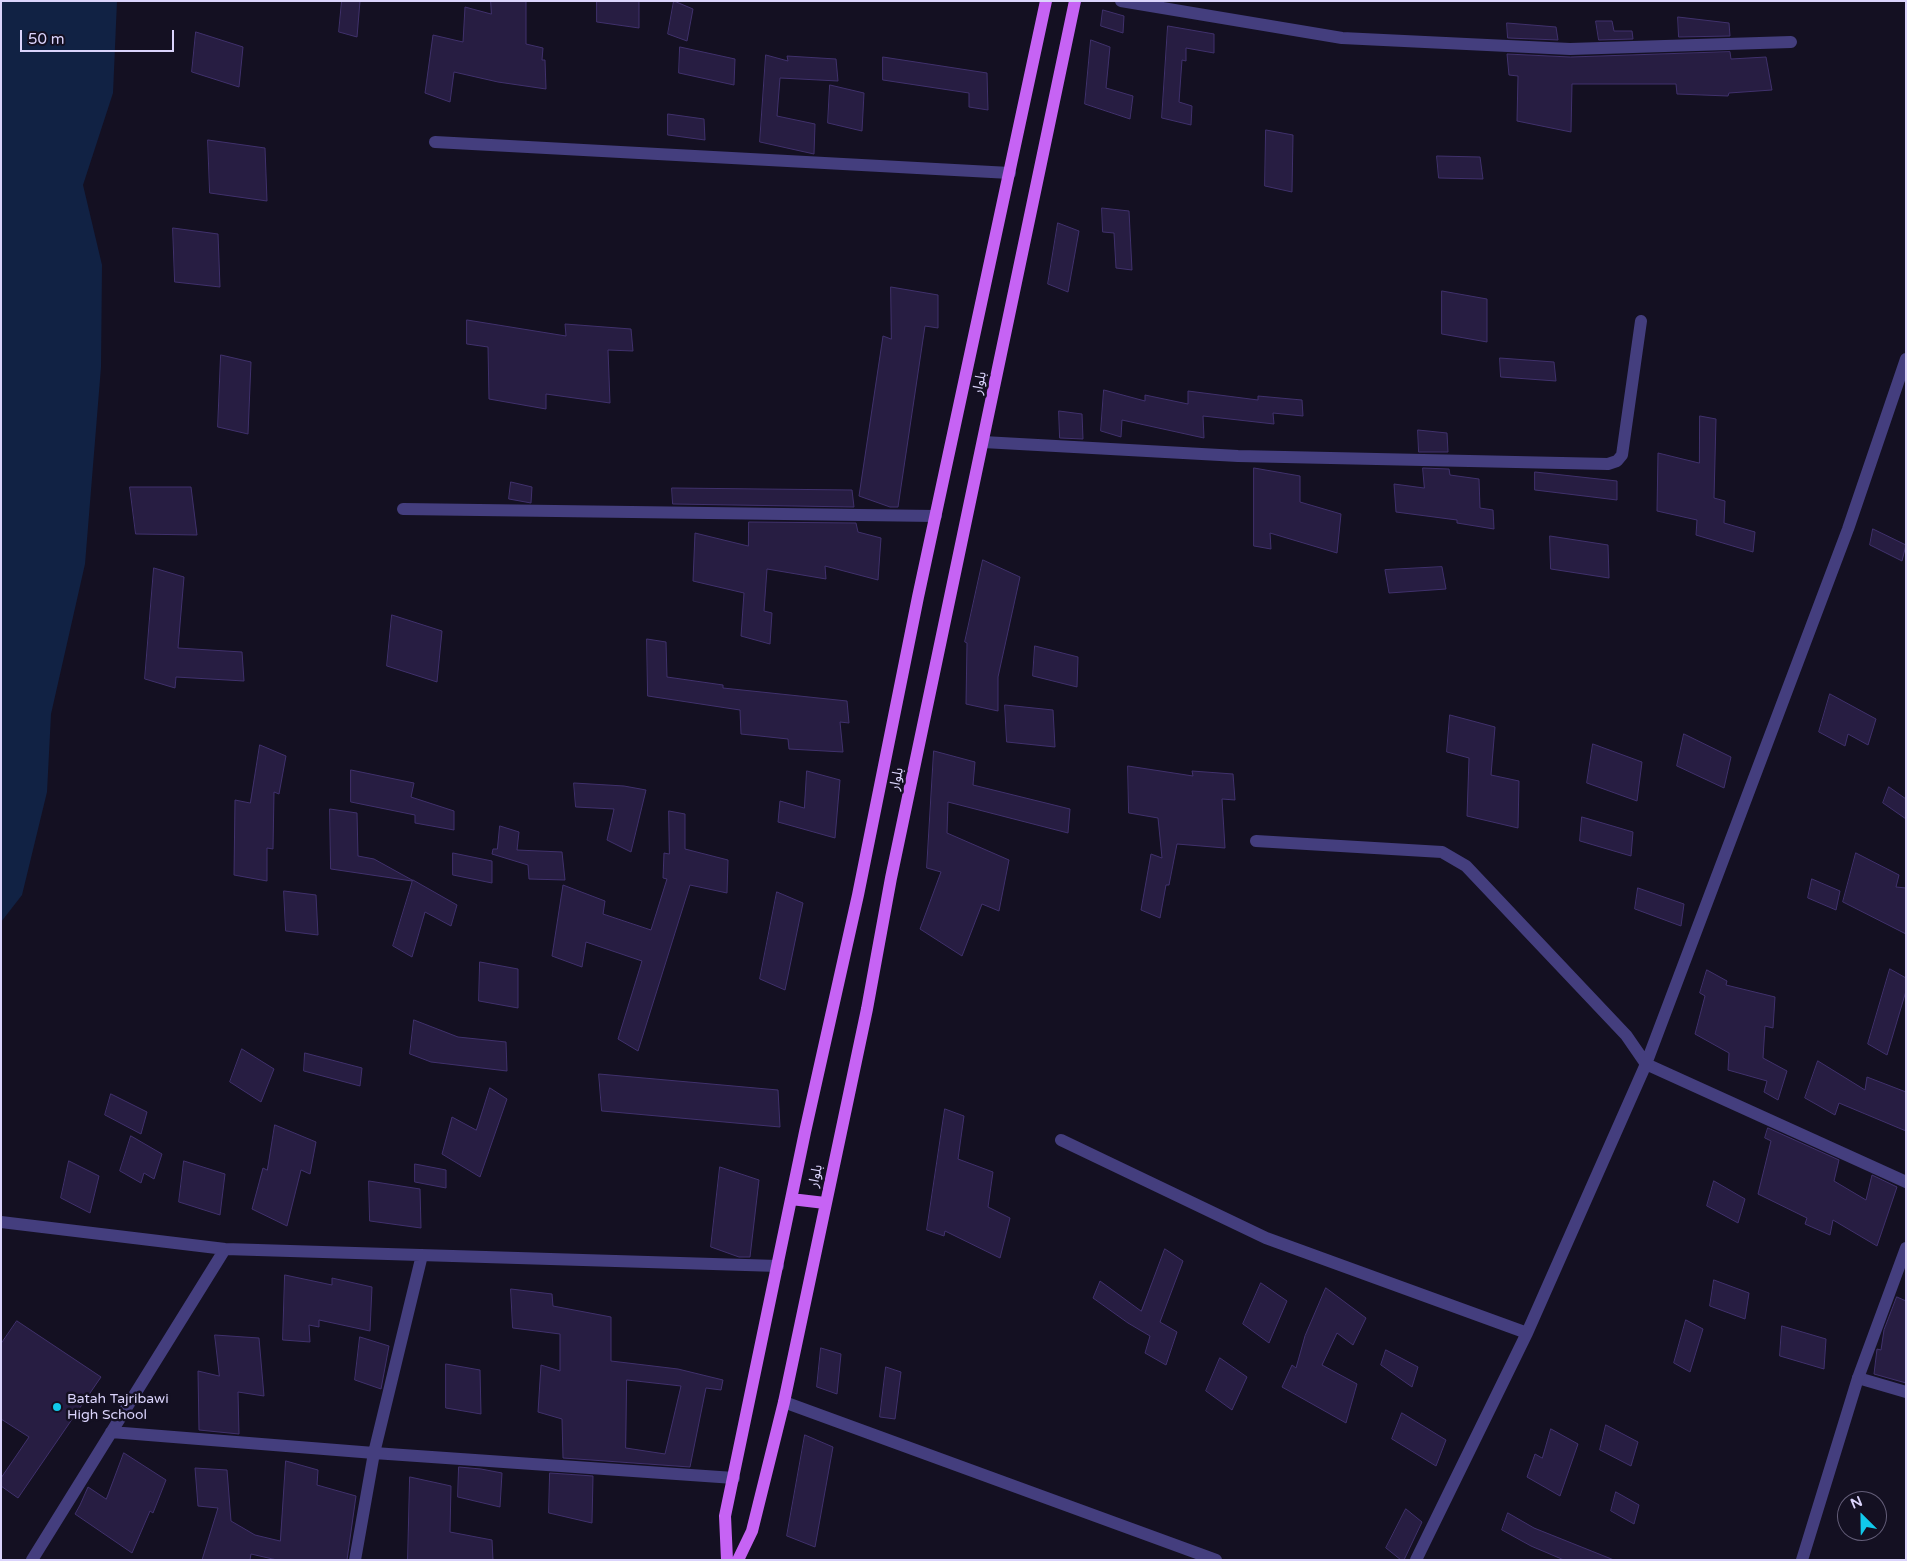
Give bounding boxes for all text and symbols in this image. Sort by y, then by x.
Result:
scale bar [22,20,176,52]
text: 50 m [28,30,65,48]
street label: بلوار [969,370,991,396]
street label: بلوار [886,766,908,792]
street label: بلوار [805,1163,827,1189]
place label: Batah Tajribawi High School [67,1391,169,1424]
marker: Batah Tajribawi High School [51,1401,63,1413]
north arrow [1837,1491,1887,1541]
text: N [1848,1493,1865,1513]

